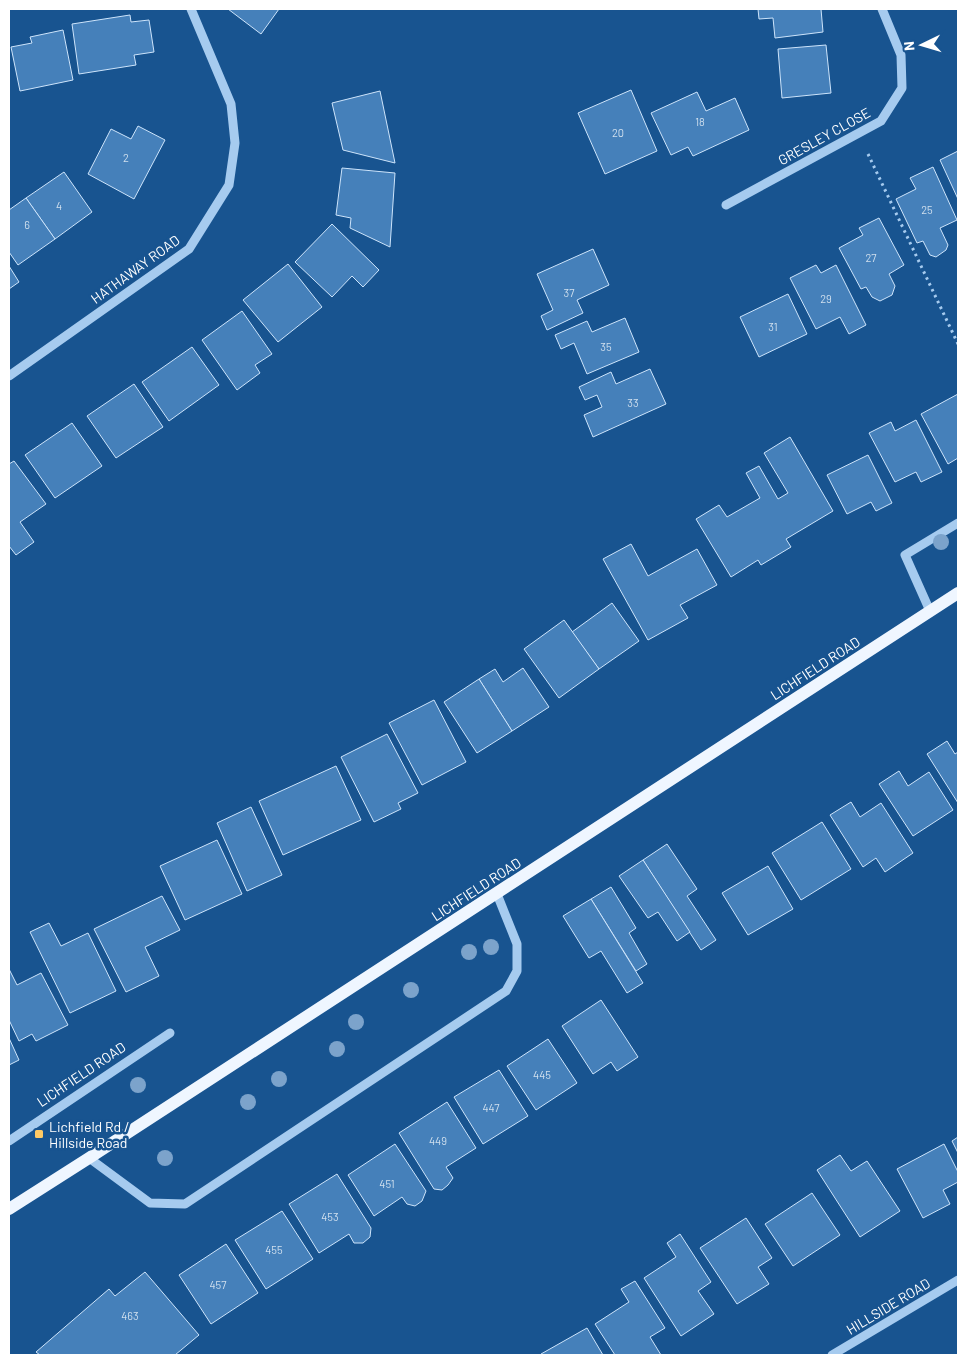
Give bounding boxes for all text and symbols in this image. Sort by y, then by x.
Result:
north arrow [897,20,947,70]
text: N [900,41,917,52]
street label: GRESLEY CLOSE [775,104,873,168]
house number: 18 [695,115,705,128]
house number: 20 [612,126,624,139]
house number: 2 [123,151,129,164]
house number: 4 [56,199,62,212]
house number: 25 [921,203,933,216]
house number: 6 [24,218,30,231]
street label: HATHAWAY ROAD [87,231,183,307]
house number: 27 [865,251,877,264]
house number: 37 [564,286,574,299]
house number: 29 [820,292,832,305]
house number: 31 [768,320,778,333]
house number: 35 [600,340,612,353]
house number: 33 [627,396,639,409]
street label: LICHFIELD ROAD [767,633,863,703]
street label: LICHFIELD ROAD [428,854,524,924]
street label: LICHFIELD ROAD [34,1038,128,1110]
house number: 445 [533,1068,551,1081]
house number: 447 [483,1101,500,1114]
place label: Lichfield Rd / Hillside Road [49,1118,130,1151]
marker: Lichfield Rd / Hillside Road [33,1128,45,1140]
house number: 449 [429,1134,447,1147]
house number: 451 [379,1177,395,1190]
house number: 453 [321,1210,339,1223]
house number: 455 [265,1243,283,1256]
street label: HILLSIDE ROAD [843,1274,933,1338]
house number: 457 [210,1278,226,1291]
house number: 463 [121,1309,139,1322]

